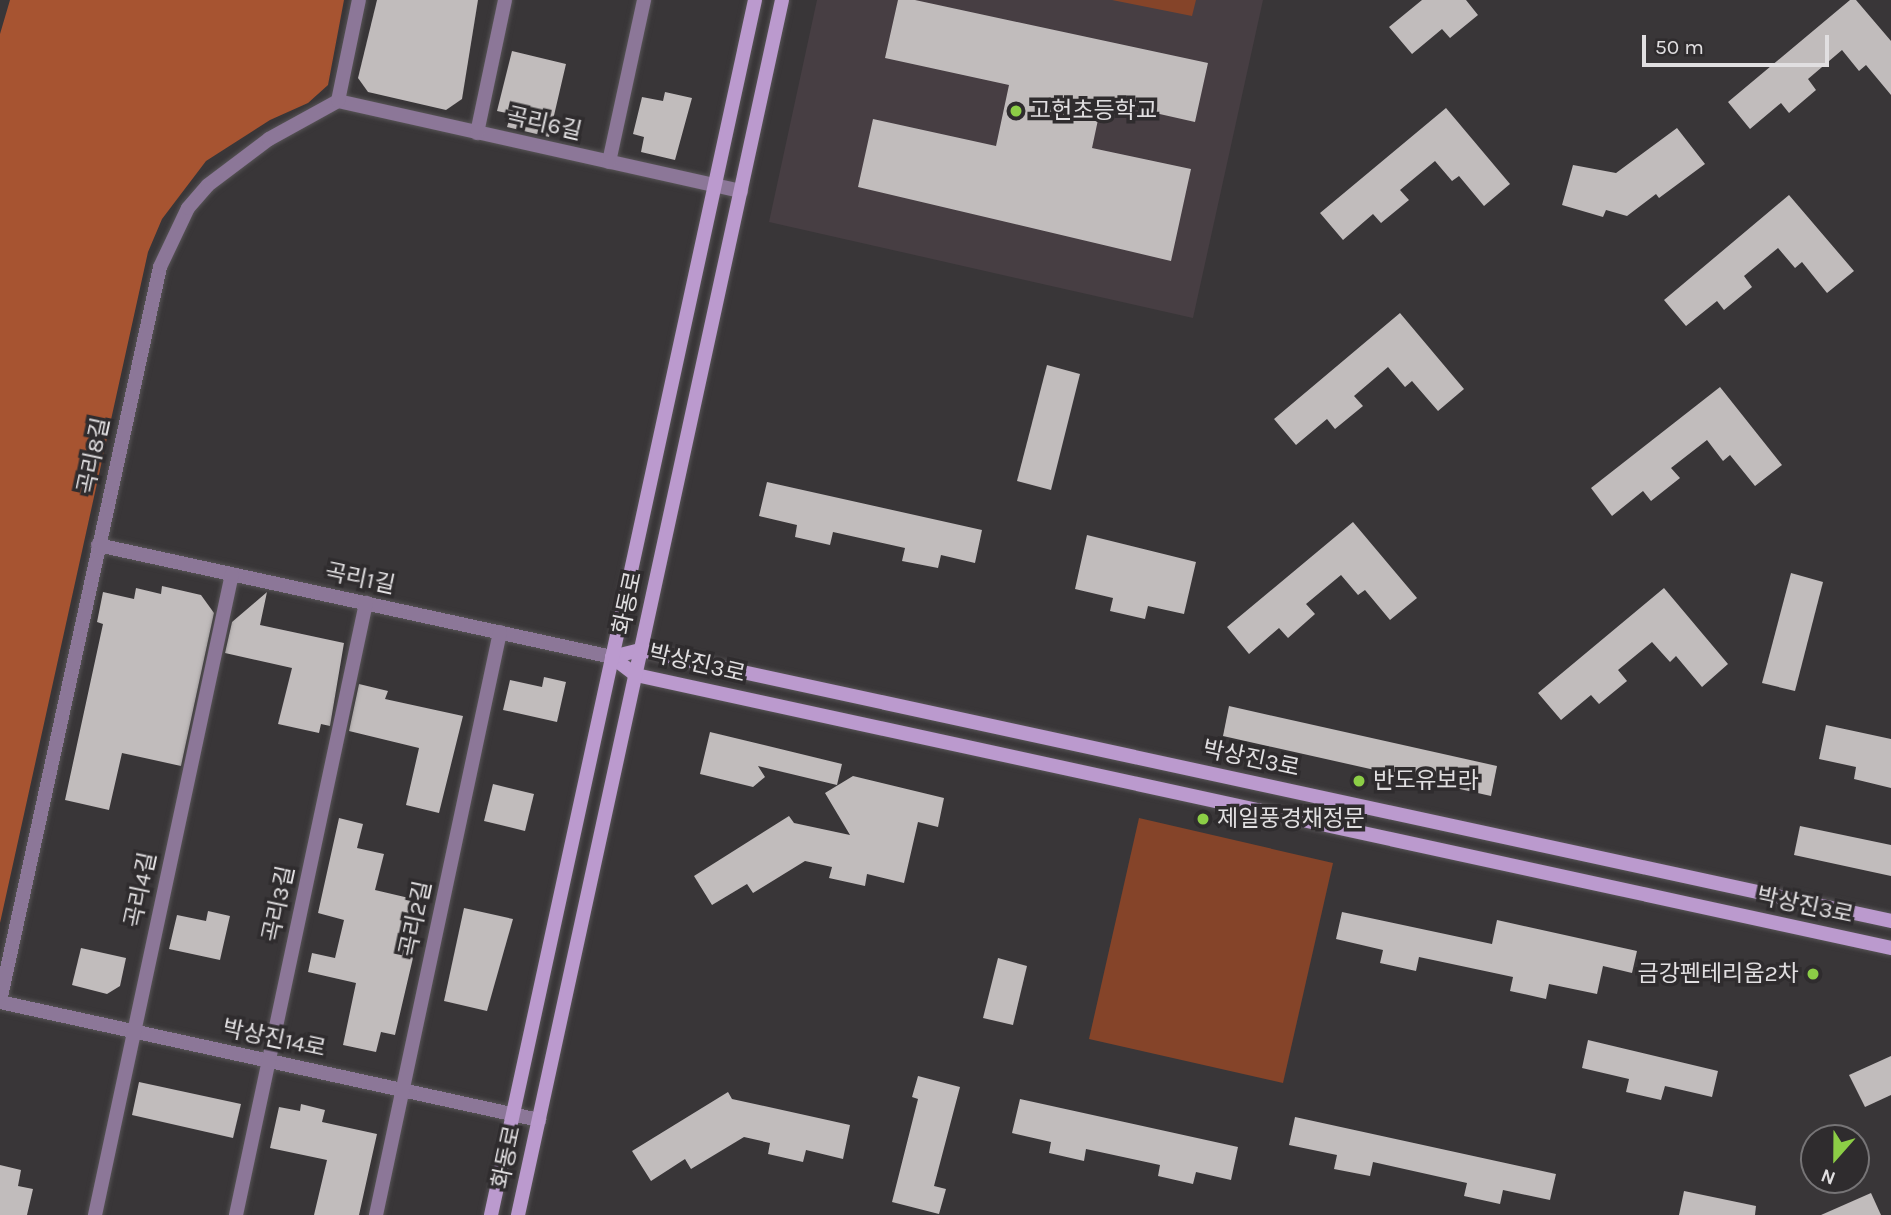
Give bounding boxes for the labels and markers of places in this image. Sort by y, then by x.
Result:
place label: 고헌초등학교 [1030,97,1157,125]
marker: 고헌초등학교 [1008,103,1024,119]
place label: 반도유보라 [1373,767,1479,795]
marker: 반도유보라 [1351,773,1367,789]
place label: 제일풍경채정문 [1217,805,1365,833]
marker: 제일풍경채정문 [1195,811,1211,827]
place label: 금강펜테리움2차 [1638,960,1799,988]
marker: 금강펜테리움2차 [1805,966,1821,982]

